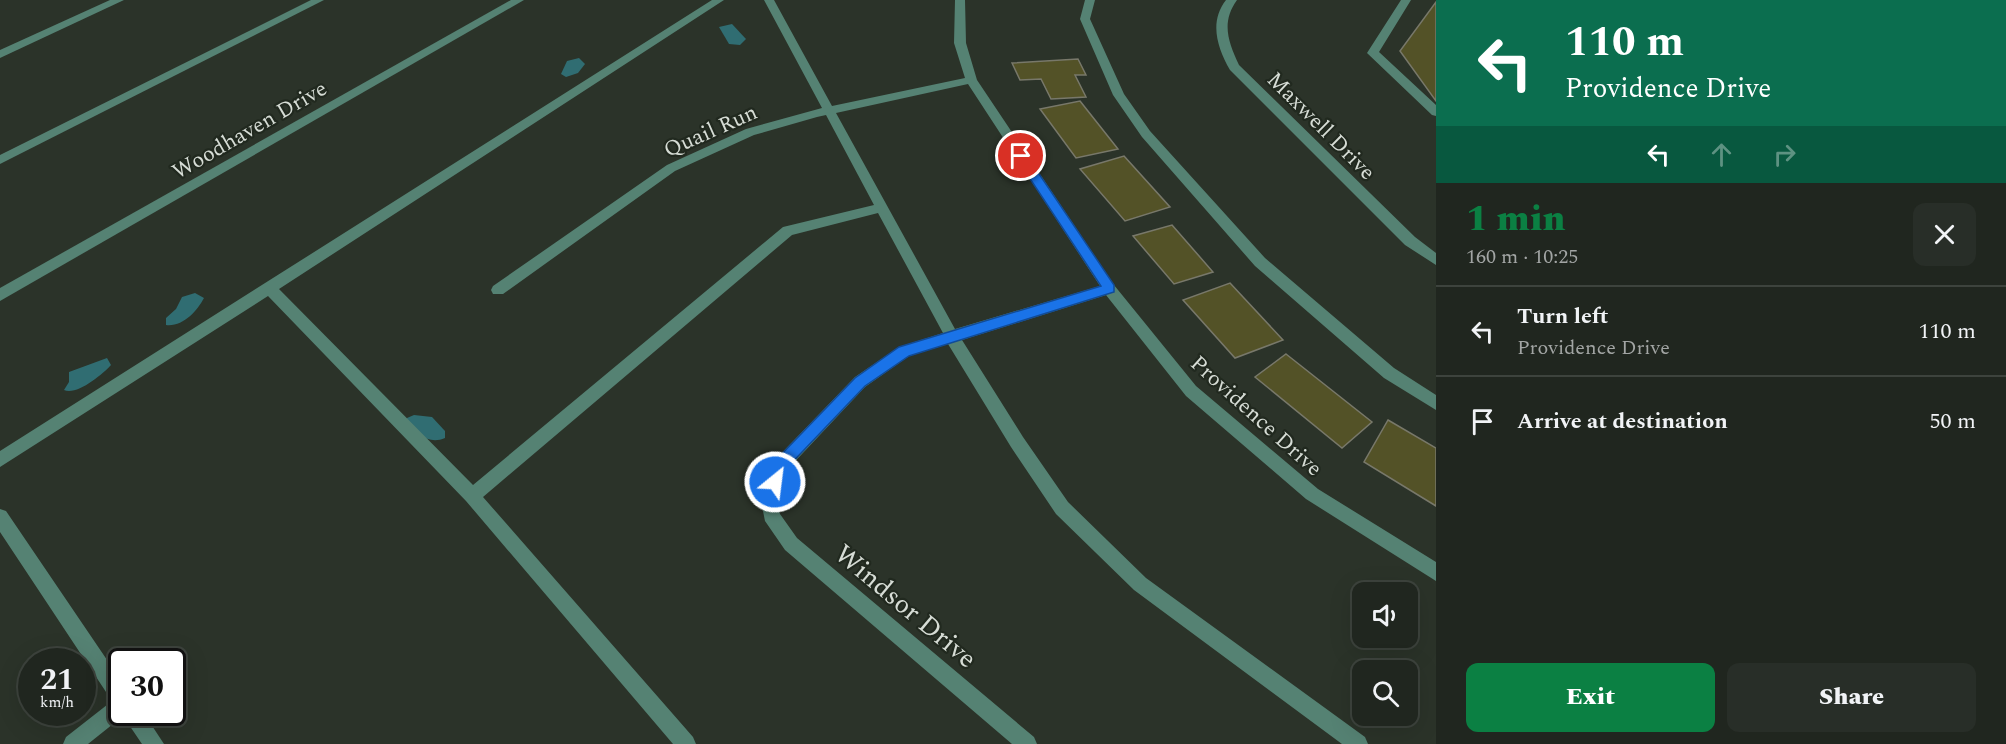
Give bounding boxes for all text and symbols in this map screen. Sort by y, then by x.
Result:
text: 110 m [1565,11,1684,74]
icon: left [1466,24,1544,102]
street label: Maxwell Drive [1259,64,1383,188]
text: Providence Drive [1565,68,1771,110]
street label: Woodhaven Drive [166,72,333,188]
street label: Quail Run [658,96,763,167]
pin [995,130,1046,181]
icon: left [1642,138,1675,171]
icon: ahead [1705,138,1738,171]
icon: right [1768,138,1801,171]
icon: arrive [1004,139,1037,172]
text: 1 min [1466,192,1566,247]
button: close [1913,203,1976,266]
text: 160 m · 10:25 [1466,242,1578,272]
text: Turn left [1517,300,1609,333]
icon: left [1466,315,1499,348]
text: 110 m [1919,315,1976,348]
text: Providence Drive [1517,333,1670,363]
street label: Providence Drive [1182,348,1330,485]
icon: arrive [1466,405,1499,438]
text: Arrive at destination [1517,405,1728,438]
text: 50 m [1930,405,1976,438]
position arrow [743,450,807,514]
street label: Windsor Drive [825,534,986,679]
map controls [1352,582,1418,726]
button: sound [1352,582,1418,648]
speed limit sign: 30 [108,648,186,726]
text: 21 [40,657,74,703]
button: search [1352,660,1418,726]
button: Exit [1466,663,1715,732]
button: Share [1727,663,1976,732]
text: km/h [40,691,74,714]

